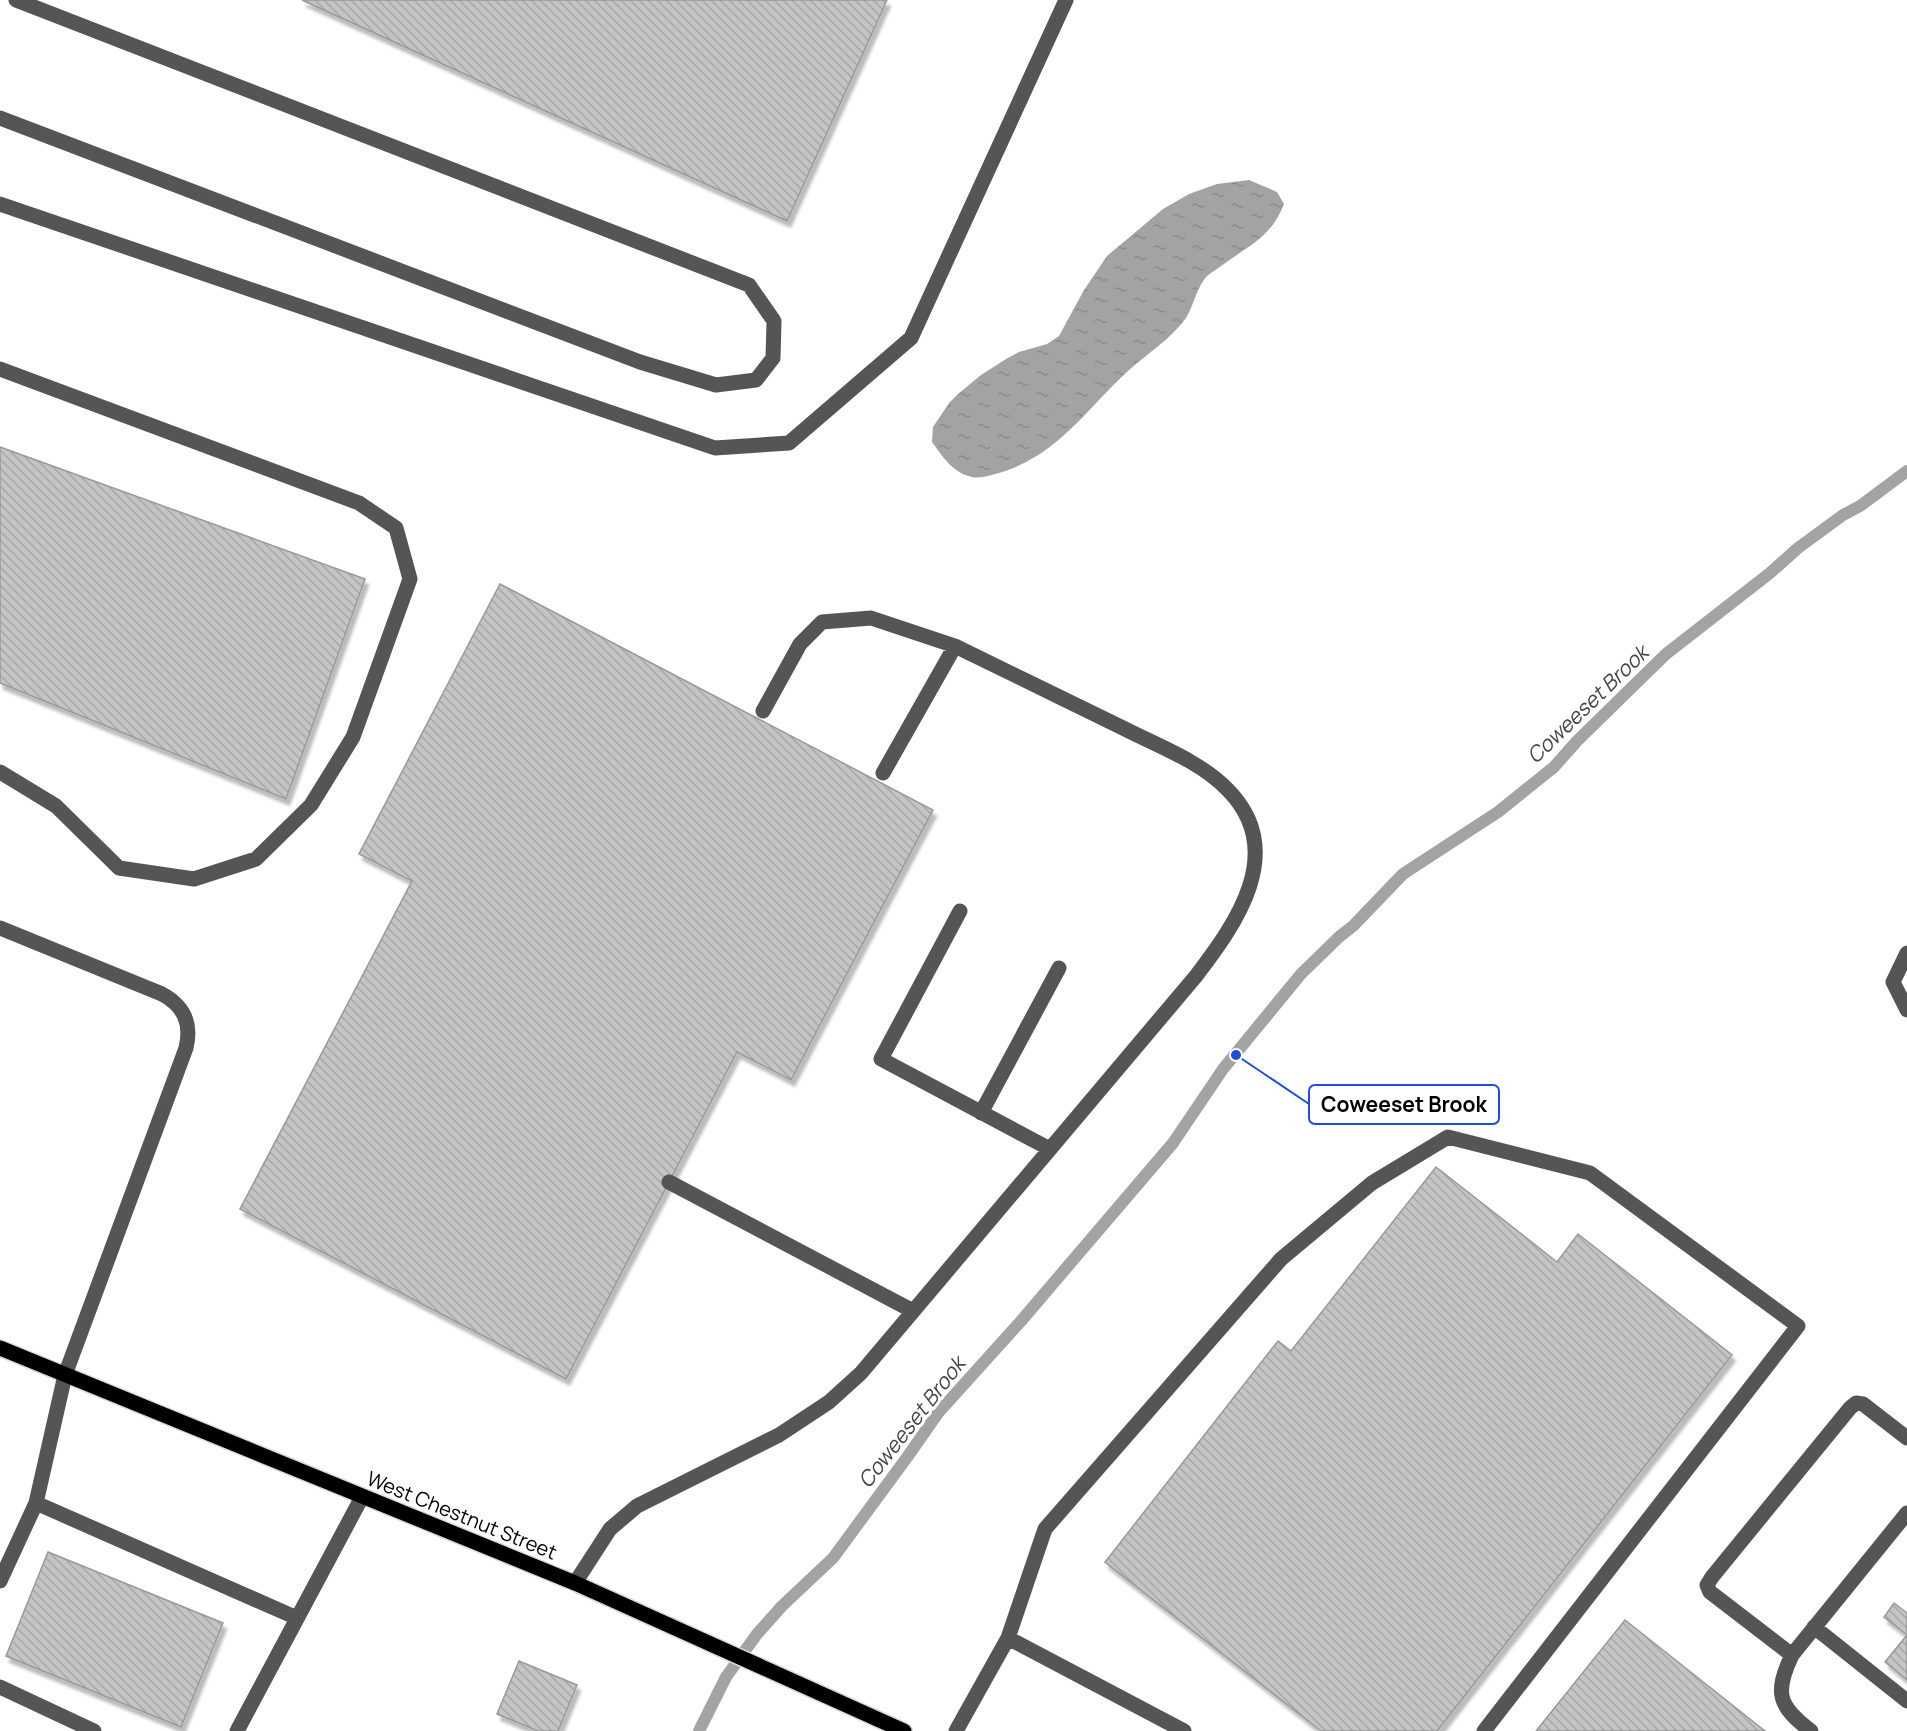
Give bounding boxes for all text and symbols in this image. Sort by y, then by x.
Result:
water label: Coweeset Brook [1520,637,1656,769]
callout: Coweeset Brook [1309,1085,1499,1124]
text: Coweeset Brook [1321,1090,1488,1118]
water label: Coweeset Brook [851,1349,972,1493]
street label: West Chestnut Street [363,1465,561,1565]

